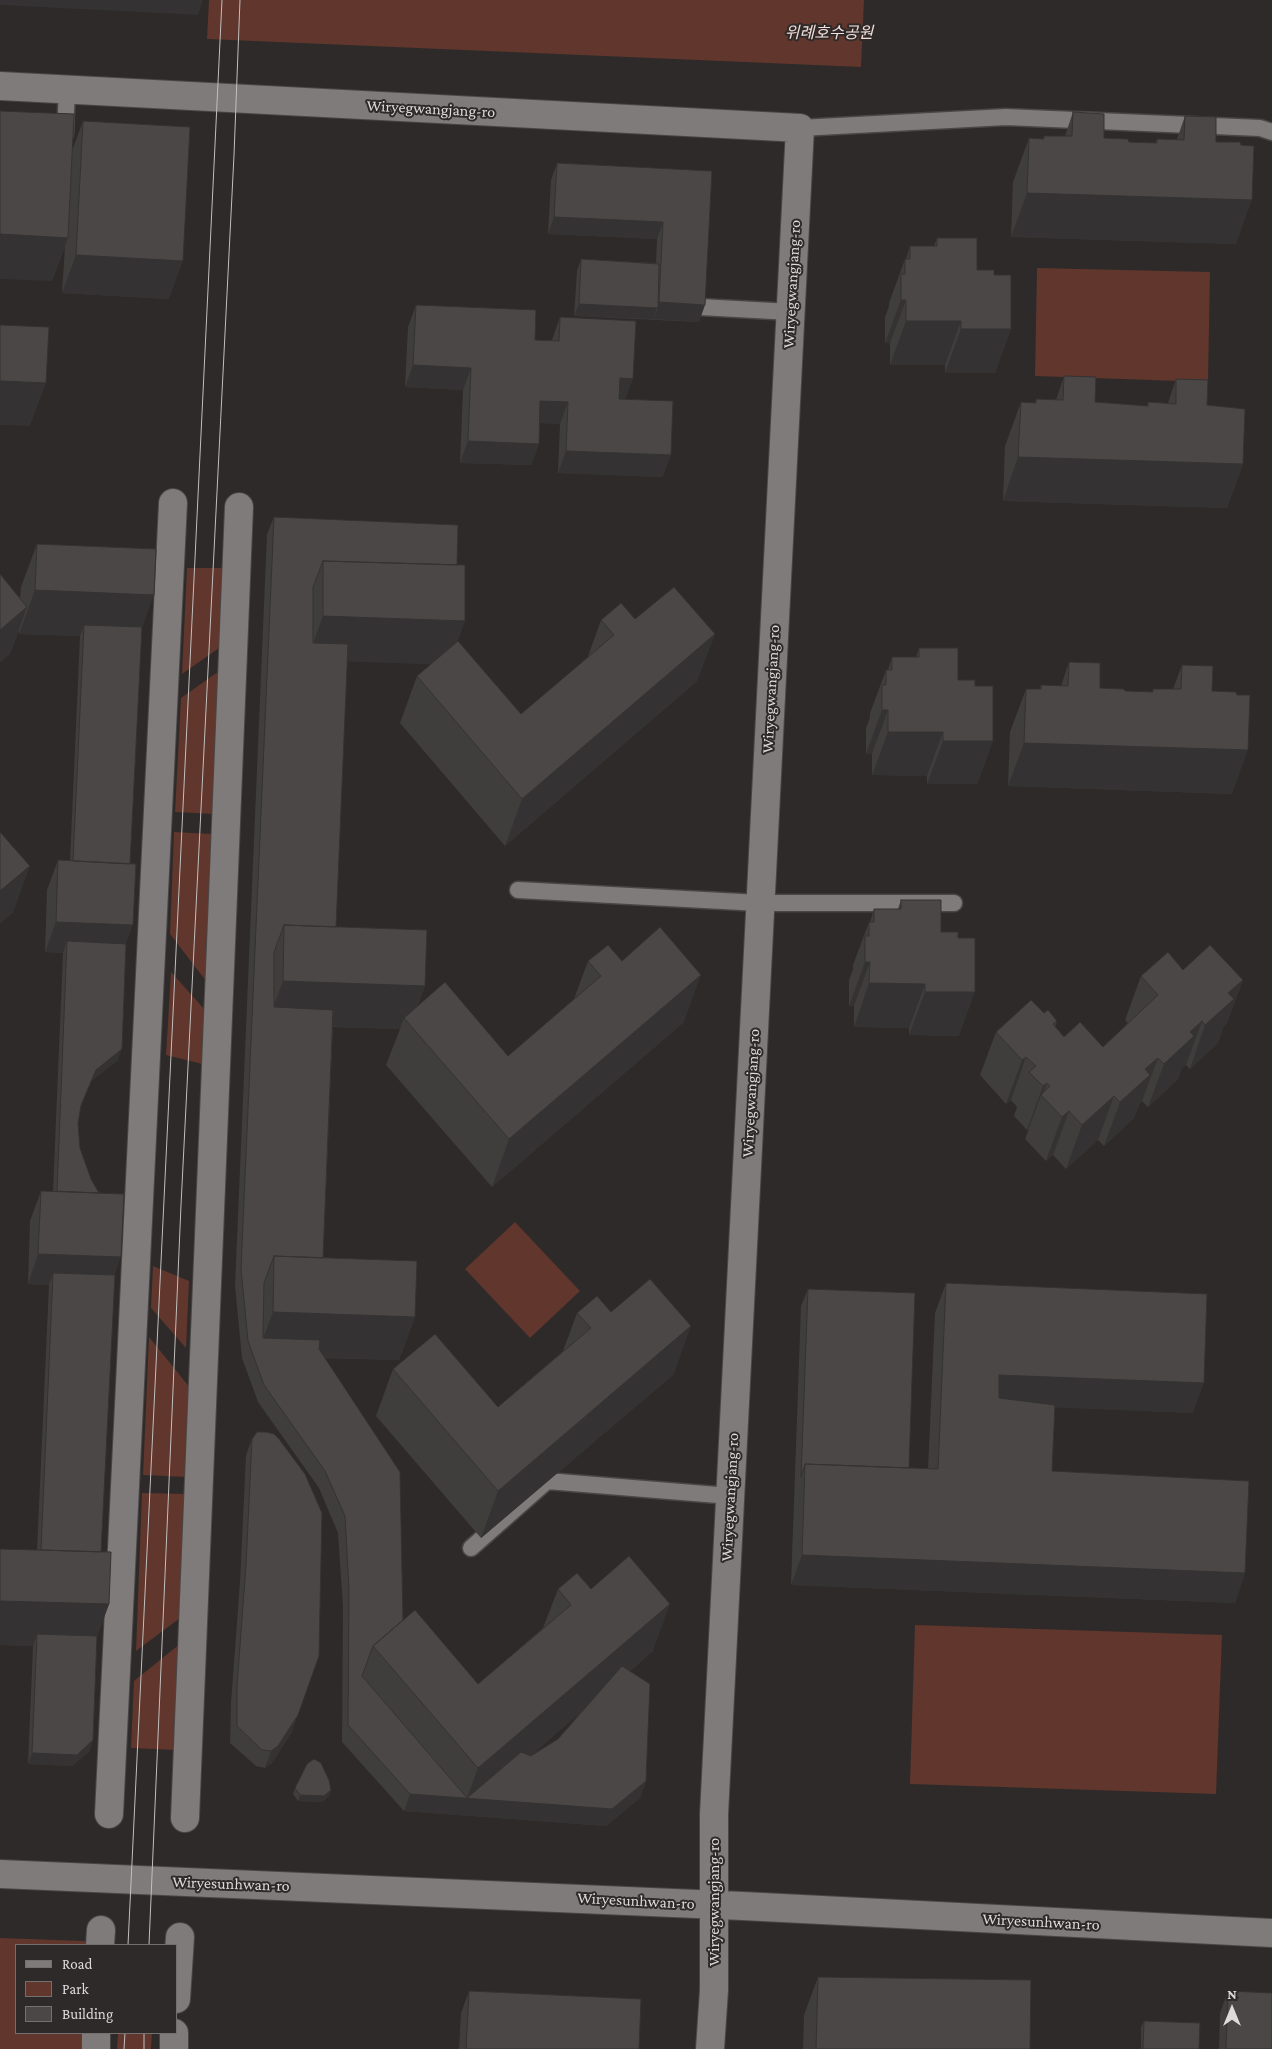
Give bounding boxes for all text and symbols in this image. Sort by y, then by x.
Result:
park label: 위례호수공원 [785,23,873,43]
street label: Wiryegwangjang-ro [366,96,496,122]
street label: Wiryegwangjang-ro [779,219,805,349]
street label: Wiryegwangjang-ro [758,624,784,754]
street label: Wiryegwangjang-ro [738,1028,764,1158]
street label: Wiryegwangjang-ro [717,1432,743,1562]
street label: Wiryegwangjang-ro [704,1838,724,1966]
street label: Wiryesunhwan-ro [172,1872,290,1896]
street label: Wiryesunhwan-ro [577,1888,695,1914]
street label: Wiryesunhwan-ro [982,1909,1100,1935]
legend [15,1944,178,2034]
text: Road [62,1956,92,1972]
text: Park [62,1981,89,1997]
north arrow [1207,1984,1257,2034]
text: N [1227,1986,1237,2002]
text: Building [62,2006,113,2022]

